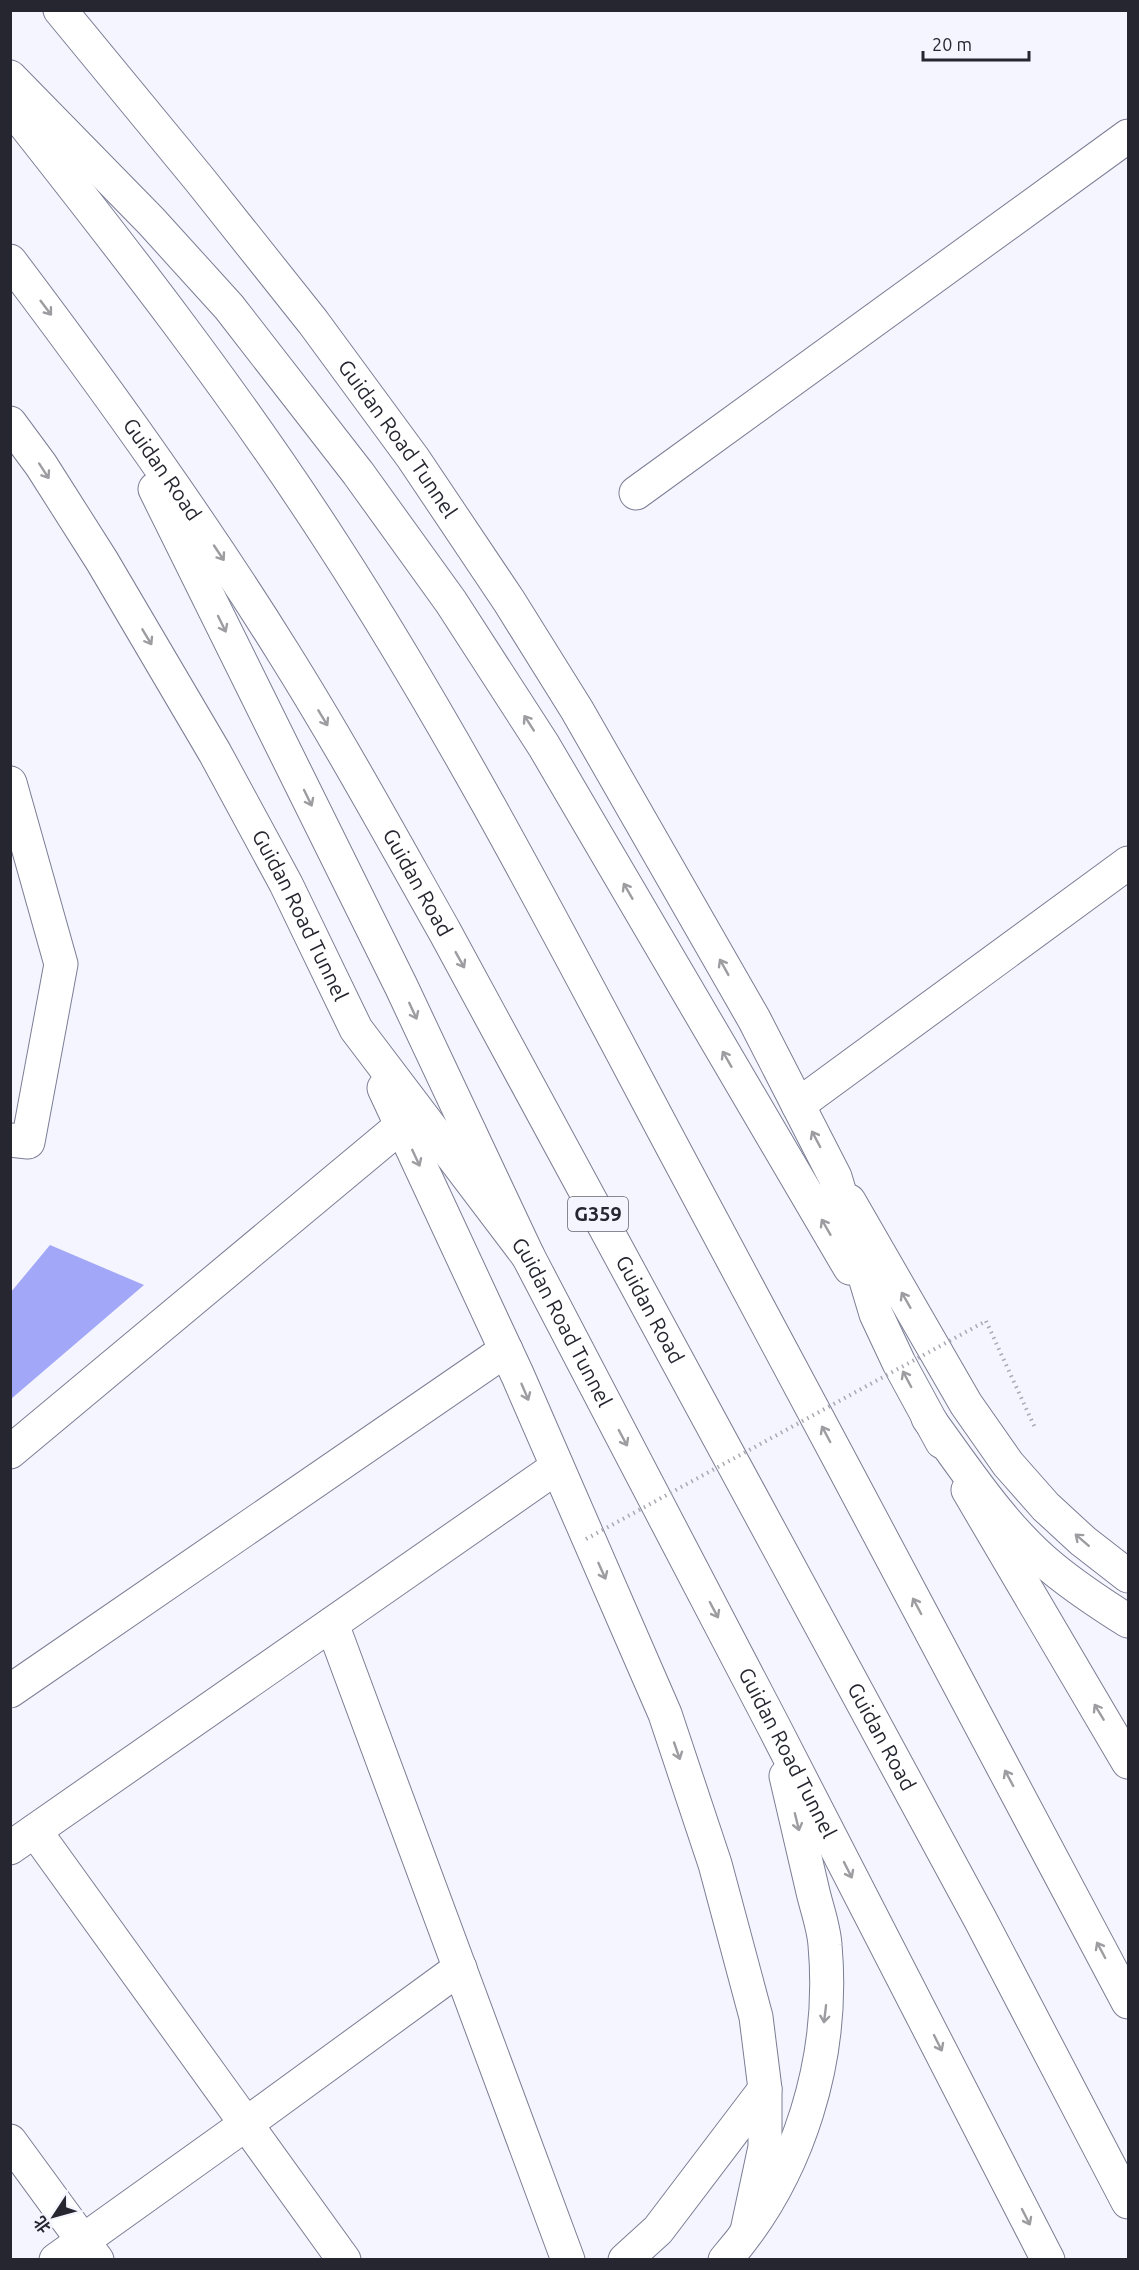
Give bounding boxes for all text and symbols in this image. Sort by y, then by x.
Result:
scale bar [923,24,1030,62]
text: 20 m [932,34,972,54]
one-way arrow [39,299,52,315]
street label: Guidan Road Tunnel [334,355,463,522]
street label: Guidan Road [119,413,207,525]
one-way arrow [38,462,50,479]
one-way arrow [213,544,225,560]
one-way arrow [216,614,228,632]
one-way arrow [141,628,153,645]
one-way arrow [317,709,329,726]
one-way arrow [523,715,535,732]
one-way arrow [303,789,314,807]
street label: Guidan Road [378,824,458,940]
street label: Guidan Road Tunnel [248,825,354,1004]
one-way arrow [622,883,634,900]
one-way arrow [455,951,466,969]
one-way arrow [718,959,730,976]
one-way arrow [407,1002,419,1020]
one-way arrow [721,1051,733,1068]
one-way arrow [810,1131,822,1148]
one-way arrow [411,1149,423,1167]
road number: G359 [568,1197,628,1231]
one-way arrow [819,1219,831,1236]
street label: Guidan Road Tunnel [507,1232,618,1411]
street label: Guidan Road [612,1251,690,1367]
one-way arrow [900,1292,912,1309]
one-way arrow [901,1370,913,1388]
one-way arrow [520,1383,531,1401]
one-way arrow [820,1425,831,1443]
one-way arrow [618,1428,629,1446]
one-way arrow [1075,1533,1090,1547]
one-way arrow [598,1562,609,1580]
one-way arrow [911,1598,923,1615]
one-way arrow [708,1601,720,1619]
street label: Guidan Road Tunnel [734,1663,842,1842]
street label: Guidan Road [843,1678,921,1795]
one-way arrow [1092,1704,1104,1721]
one-way arrow [672,1741,683,1760]
one-way arrow [1003,1770,1015,1787]
one-way arrow [792,1812,803,1832]
one-way arrow [843,1861,855,1879]
one-way arrow [1095,1942,1107,1959]
one-way arrow [820,2004,831,2023]
one-way arrow [933,2034,944,2052]
north arrow [24,2186,84,2246]
one-way arrow [1021,2208,1033,2226]
text: 北 [30,2213,54,2237]

